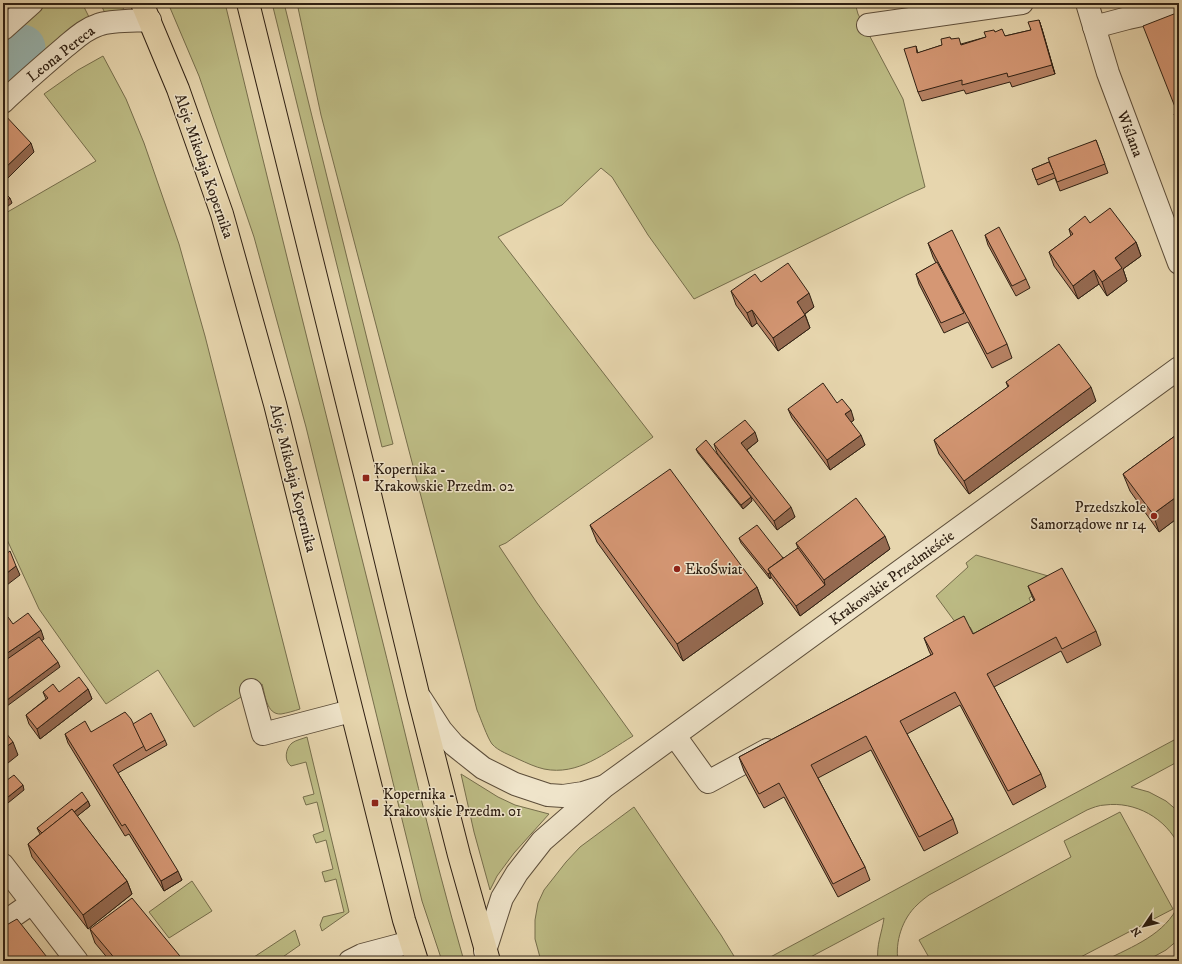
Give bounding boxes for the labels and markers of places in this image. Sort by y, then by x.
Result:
place label: Kopernika - Krakowskie Przedm. 02 [374,460,515,496]
marker: Kopernika - Krakowskie Przedm. 02 [361,473,371,483]
place label: Przedszkole Samorządowe nr 14 [1030,498,1146,534]
marker: Przedszkole Samorządowe nr 14 [1149,511,1159,521]
place label: EkoŚwiat [685,559,743,579]
marker: EkoŚwiat [672,564,682,574]
place label: Kopernika - Krakowskie Przedm. 01 [383,785,521,821]
marker: Kopernika - Krakowskie Przedm. 01 [370,798,380,808]

